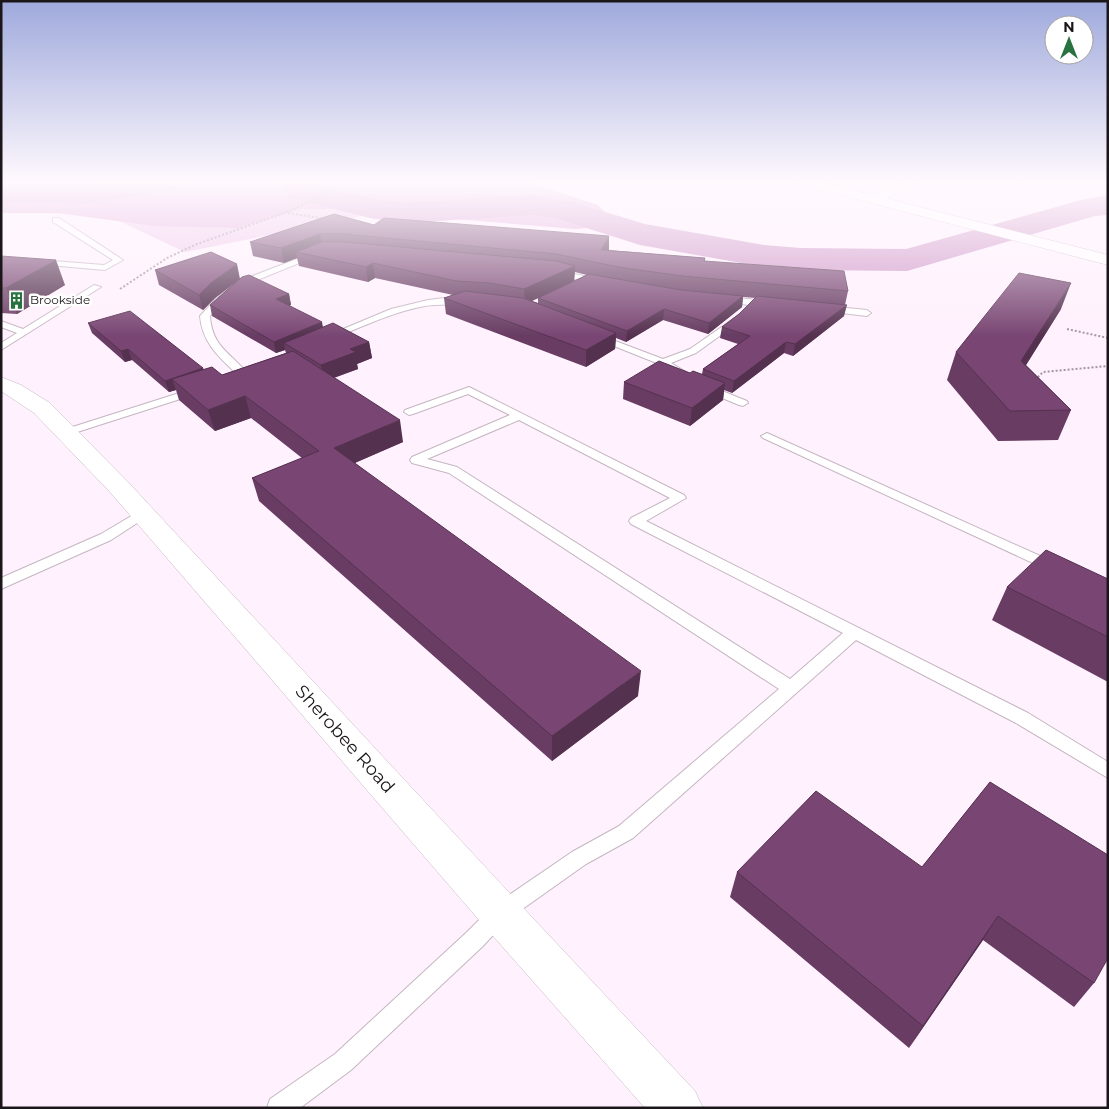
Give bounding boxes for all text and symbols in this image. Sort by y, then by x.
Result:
north arrow [1044,15,1094,65]
text: N [1063,18,1075,36]
building icon: Brookside [6,290,26,310]
place label: Brookside [30,292,90,307]
street label: Sherobee Road [291,680,399,798]

